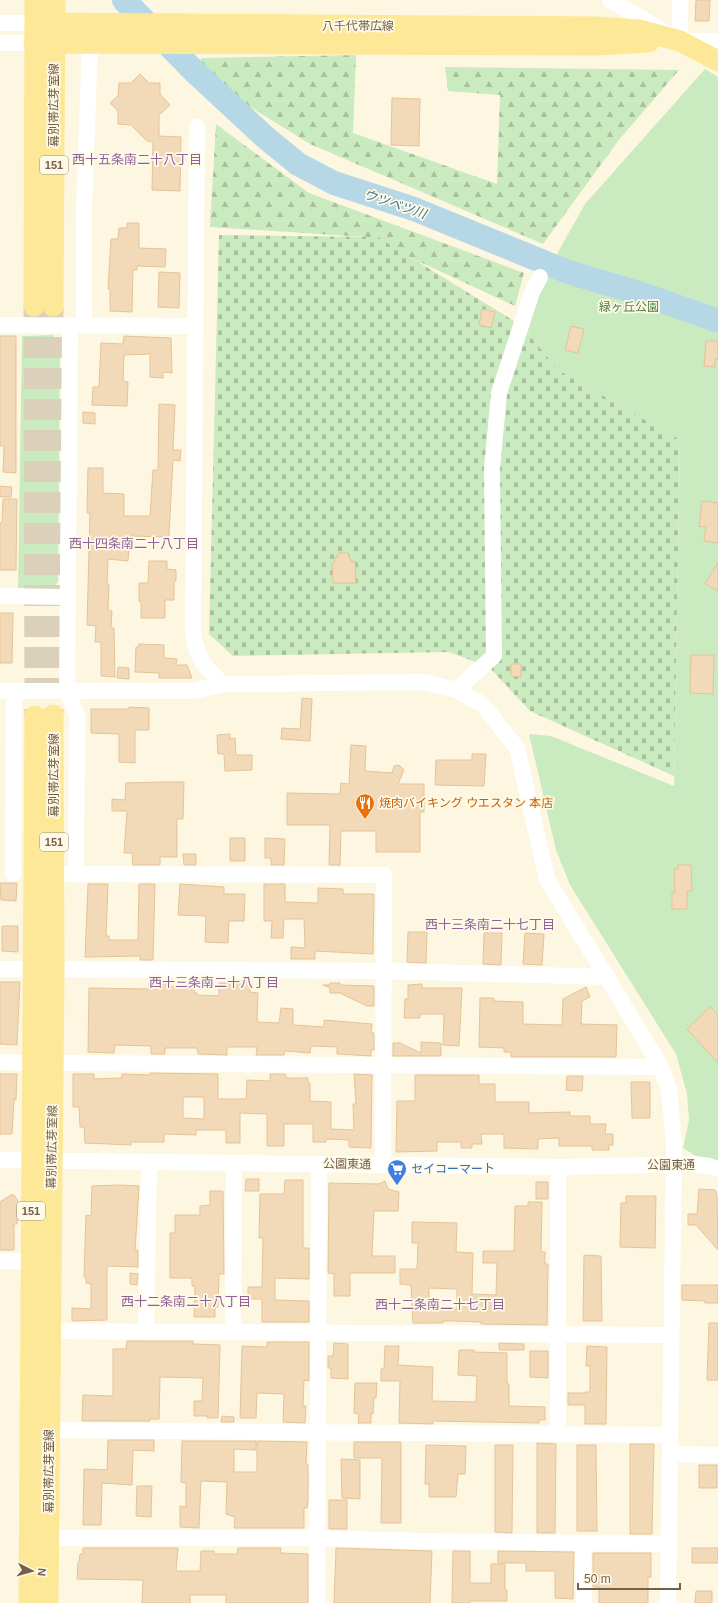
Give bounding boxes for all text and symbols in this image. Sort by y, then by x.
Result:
street label: 八千代帯広線 [322,19,394,33]
street label: 幕別帯広芽室線 [47,63,61,147]
district label: 西十五条南二十八丁目 [72,152,202,167]
road number: 151 [40,156,68,174]
water label: ウツベツ川 [362,186,430,222]
park label: 緑ヶ丘公園 [599,300,659,314]
district label: 西十四条南二十八丁目 [69,536,199,551]
street label: 幕別帯広芽室線 [47,733,61,817]
restaurant icon: 焼肉バイキング ウエスタン 本店 [354,792,376,820]
place label: 焼肉バイキング ウエスタン 本店 [379,796,553,810]
road number: 151 [40,833,68,851]
district label: 西十三条南二十七丁目 [425,917,555,932]
district label: 西十三条南二十八丁目 [149,975,279,990]
street label: 幕別帯広芽室線 [44,1105,60,1189]
street label: 公園東通 [323,1157,371,1171]
supermarket icon: セイコーマート [386,1158,408,1186]
street label: 公園東通 [647,1158,695,1172]
place label: セイコーマート [411,1162,495,1176]
road number: 151 [17,1202,45,1220]
district label: 西十二条南二十八丁目 [121,1294,251,1309]
district label: 西十二条南二十七丁目 [375,1297,505,1312]
street label: 幕別帯広芽室線 [42,1429,56,1513]
north arrow [12,1551,52,1591]
scale bar [578,1565,680,1591]
text: N [36,1567,48,1577]
text: 50 m [584,1572,611,1586]

